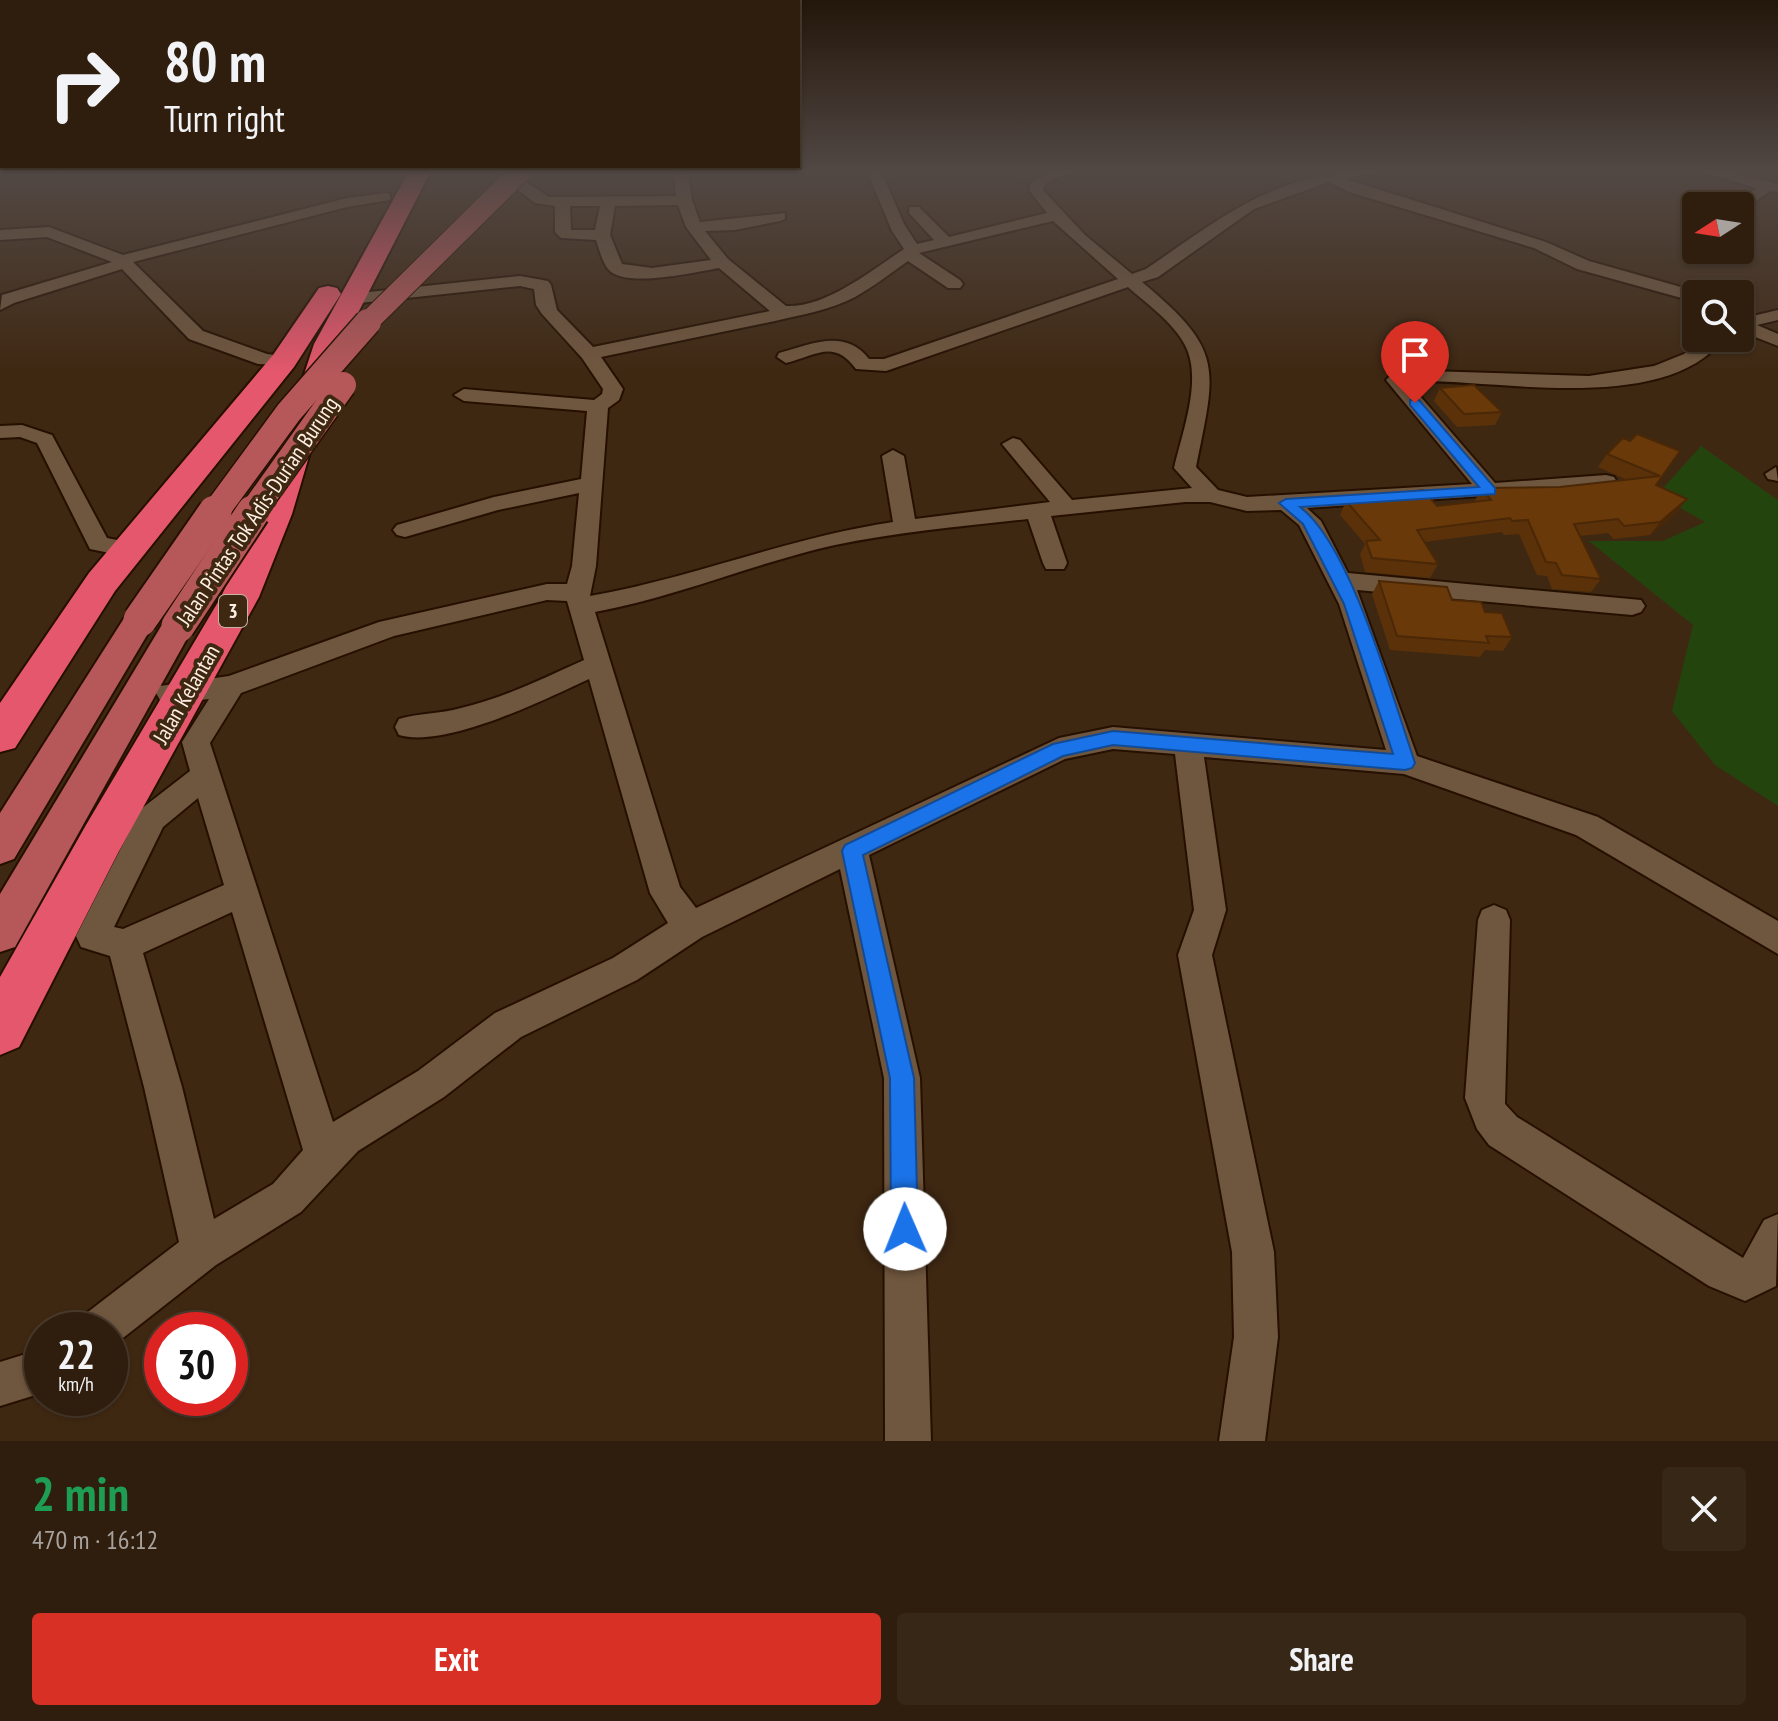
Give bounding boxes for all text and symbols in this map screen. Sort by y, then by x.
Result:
text: 80 m [164,25,266,97]
icon: right [32,32,136,136]
text: Turn right [164,95,285,142]
north arrow [1682,192,1754,264]
map controls [1682,192,1754,352]
button: search [1682,280,1754,352]
pin [1381,321,1449,403]
icon: arrive [1393,333,1437,377]
street label: Jalan Pintas Tok Adis-Durian Burung [169,391,344,632]
road number: 3 [219,595,247,627]
street label: Jalan Kelantan [146,640,226,749]
position arrow [863,1187,947,1271]
speed limit sign: 30 [144,1312,248,1416]
text: 22 [57,1328,95,1380]
text: km/h [58,1371,94,1397]
text: 2 min [32,1462,129,1524]
button: close [1662,1467,1746,1551]
text: 470 m · 16:12 [32,1523,158,1556]
button: Exit [32,1613,881,1705]
button: Share [897,1613,1746,1705]

